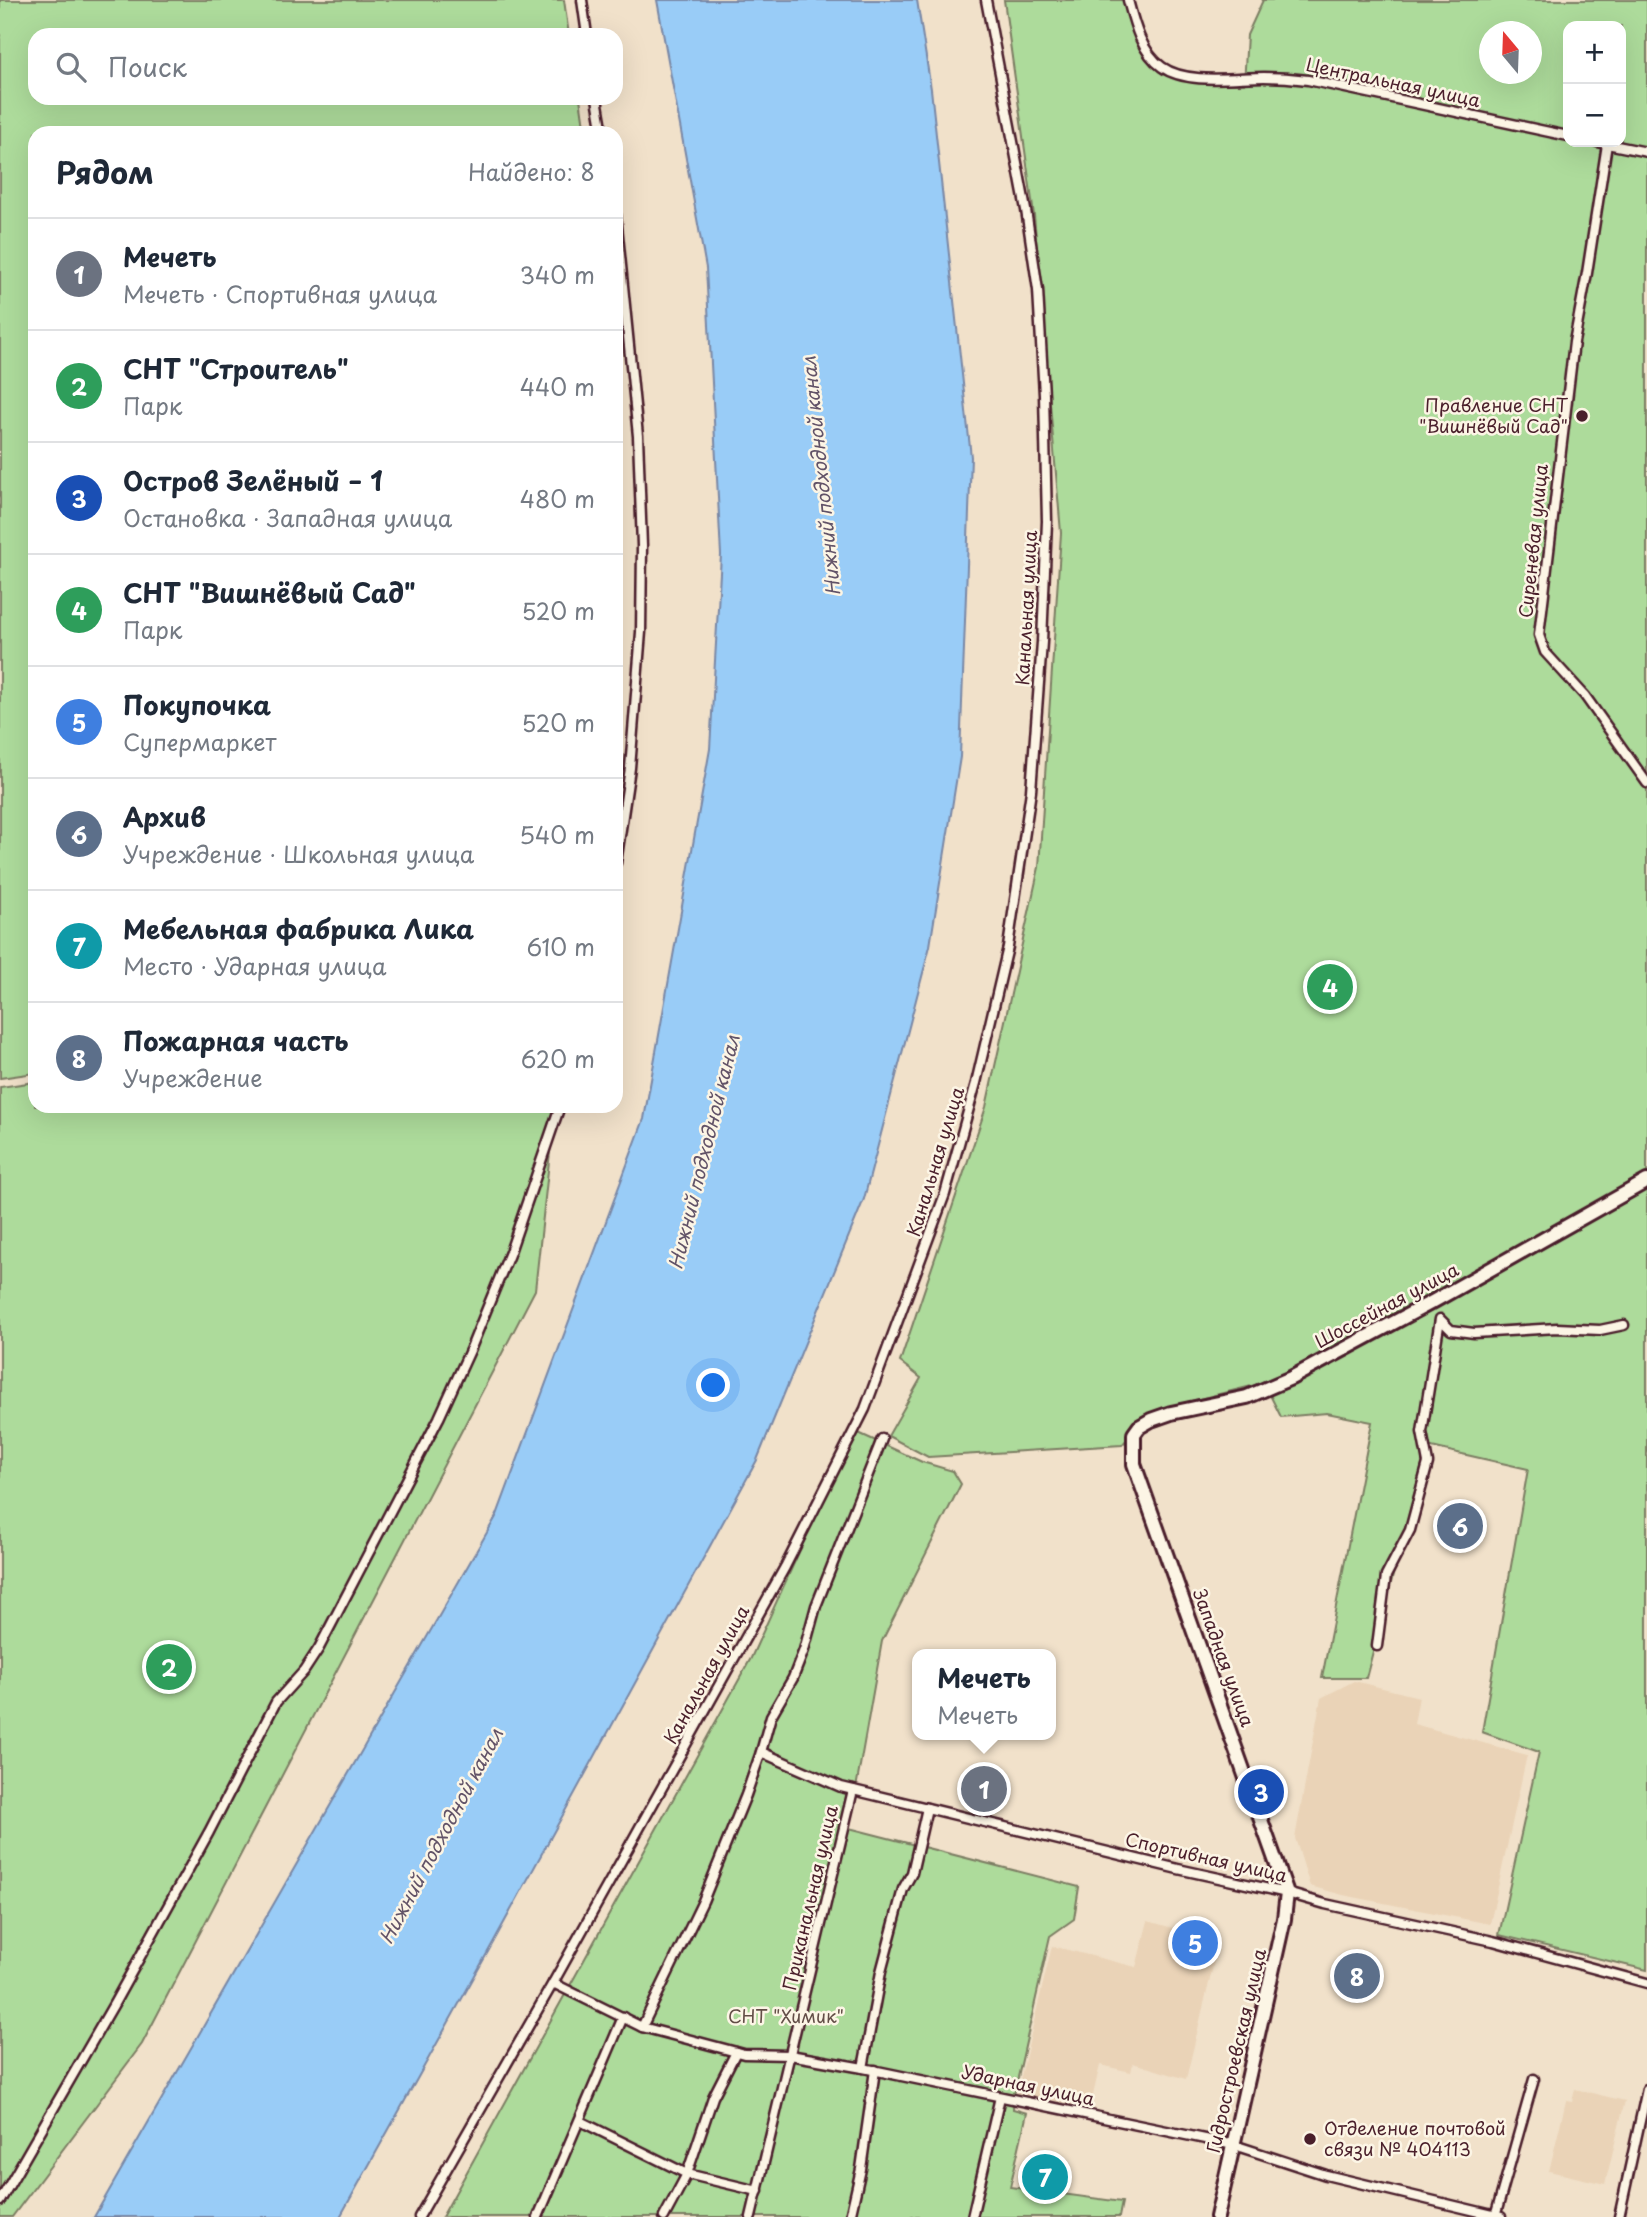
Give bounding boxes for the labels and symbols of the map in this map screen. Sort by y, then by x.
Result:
north arrow [1479,21,1542,84]
street label: Центральная улица [1304,50,1484,113]
water label: Нижний подходной канал [794,355,847,597]
place label: Правление СНТ "Вишнёвый Сад" [1419,391,1569,439]
marker: Правление СНТ "Вишнёвый Сад" [1574,408,1590,424]
street label: Сиреневая улица [1511,462,1554,619]
street label: Канальная улица [1008,529,1043,686]
pin: 4 [1307,961,1353,1013]
water label: Нижний подходной канал [660,1032,746,1272]
street label: Канальная улица [899,1083,970,1240]
street label: Шоссейная улица [1310,1255,1464,1354]
your location [696,1368,730,1402]
pin: 6 [1437,1500,1483,1552]
street label: Западная улица [1187,1585,1262,1731]
street label: Канальная улица [656,1599,755,1749]
pin: 2 [146,1641,192,1693]
water label: Нижний подходной канал [371,1723,509,1948]
pin: 1 [961,1763,1007,1815]
pin: 3 [1238,1766,1284,1818]
street label: Приканальная улица [775,1802,844,1993]
street label: Спортивная улица [1123,1825,1291,1888]
pin: 5 [1172,1917,1218,1969]
street label: Гидростроевская улица [1199,1945,1272,2155]
pin: 8 [1334,1950,1380,2002]
park label: СНТ "Химик" [728,2002,844,2029]
street label: Ударная улица [960,2057,1098,2112]
place label: Отделение почтовой связи № 404113 [1324,2114,1506,2162]
marker: Отделение почтовой связи № 404113 [1302,2131,1318,2147]
pin: 7 [1022,2151,1068,2203]

